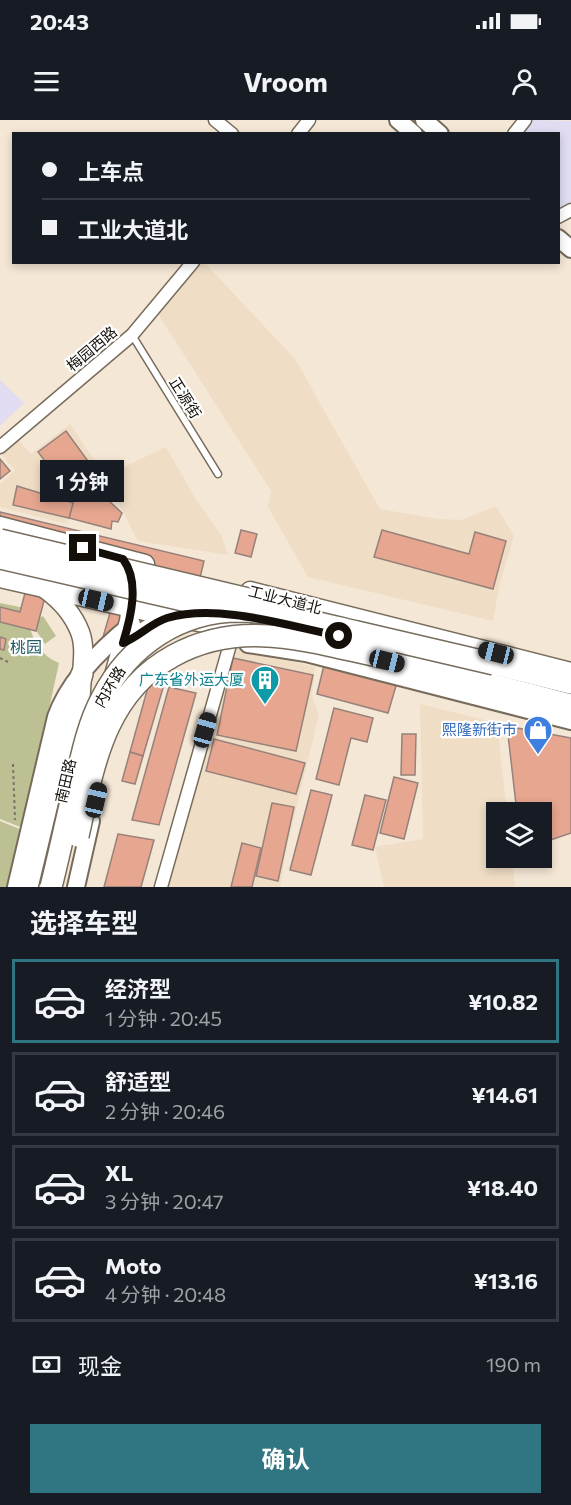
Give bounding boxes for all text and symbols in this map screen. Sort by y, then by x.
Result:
text: 20:43 [30,8,89,35]
icon: menu [30,65,63,98]
text: Vroom [243,65,328,98]
icon: person [508,65,541,98]
text: 上车点 [78,158,144,185]
text: 工业大道北 [78,216,188,243]
street label: 梅园西路 [63,322,120,374]
street label: 正源街 [166,374,205,421]
callout: 1 分钟 [41,461,125,503]
text: 1 分钟 [56,469,108,493]
route end [69,534,96,561]
street label: 工业大道北 [247,581,324,617]
car [76,587,116,613]
route start [325,622,352,649]
district label: 桃园 [10,637,42,656]
car [476,640,516,666]
car [367,648,407,674]
street label: 内环路 [90,663,128,710]
building icon: 广东省外运大厦 [249,664,281,706]
place label: 广东省外运大厦 [139,670,244,688]
car [191,710,219,750]
shop icon: 熙隆新街市 [522,714,554,756]
place label: 熙隆新街市 [442,720,517,738]
street label: 南田路 [51,757,79,805]
car [83,780,109,820]
map controls [486,802,552,868]
button: layers [486,802,552,868]
text: 选择车型 [30,906,138,939]
icon: car [33,974,87,1028]
text: 经济型 [105,975,171,1002]
text: ¥10.82 [468,988,538,1015]
text: 1 分钟 · 20:45 [105,1006,222,1030]
icon: car [33,1067,87,1121]
text: 舒适型 [105,1068,171,1095]
text: ¥14.61 [472,1081,538,1108]
text: 2 分钟 · 20:46 [105,1099,225,1123]
text: XL [105,1159,133,1186]
icon: car [33,1160,87,1214]
text: ¥18.40 [467,1174,538,1201]
text: 3 分钟 · 20:47 [105,1189,224,1213]
text: Moto [105,1252,161,1279]
icon: car [33,1253,87,1307]
text: ¥13.16 [474,1267,538,1294]
text: 4 分钟 · 20:48 [105,1282,226,1306]
icon: cash [30,1348,63,1381]
text: 现金 [78,1352,122,1379]
text: 190 m [486,1352,541,1376]
button: 确认 [30,1424,541,1493]

